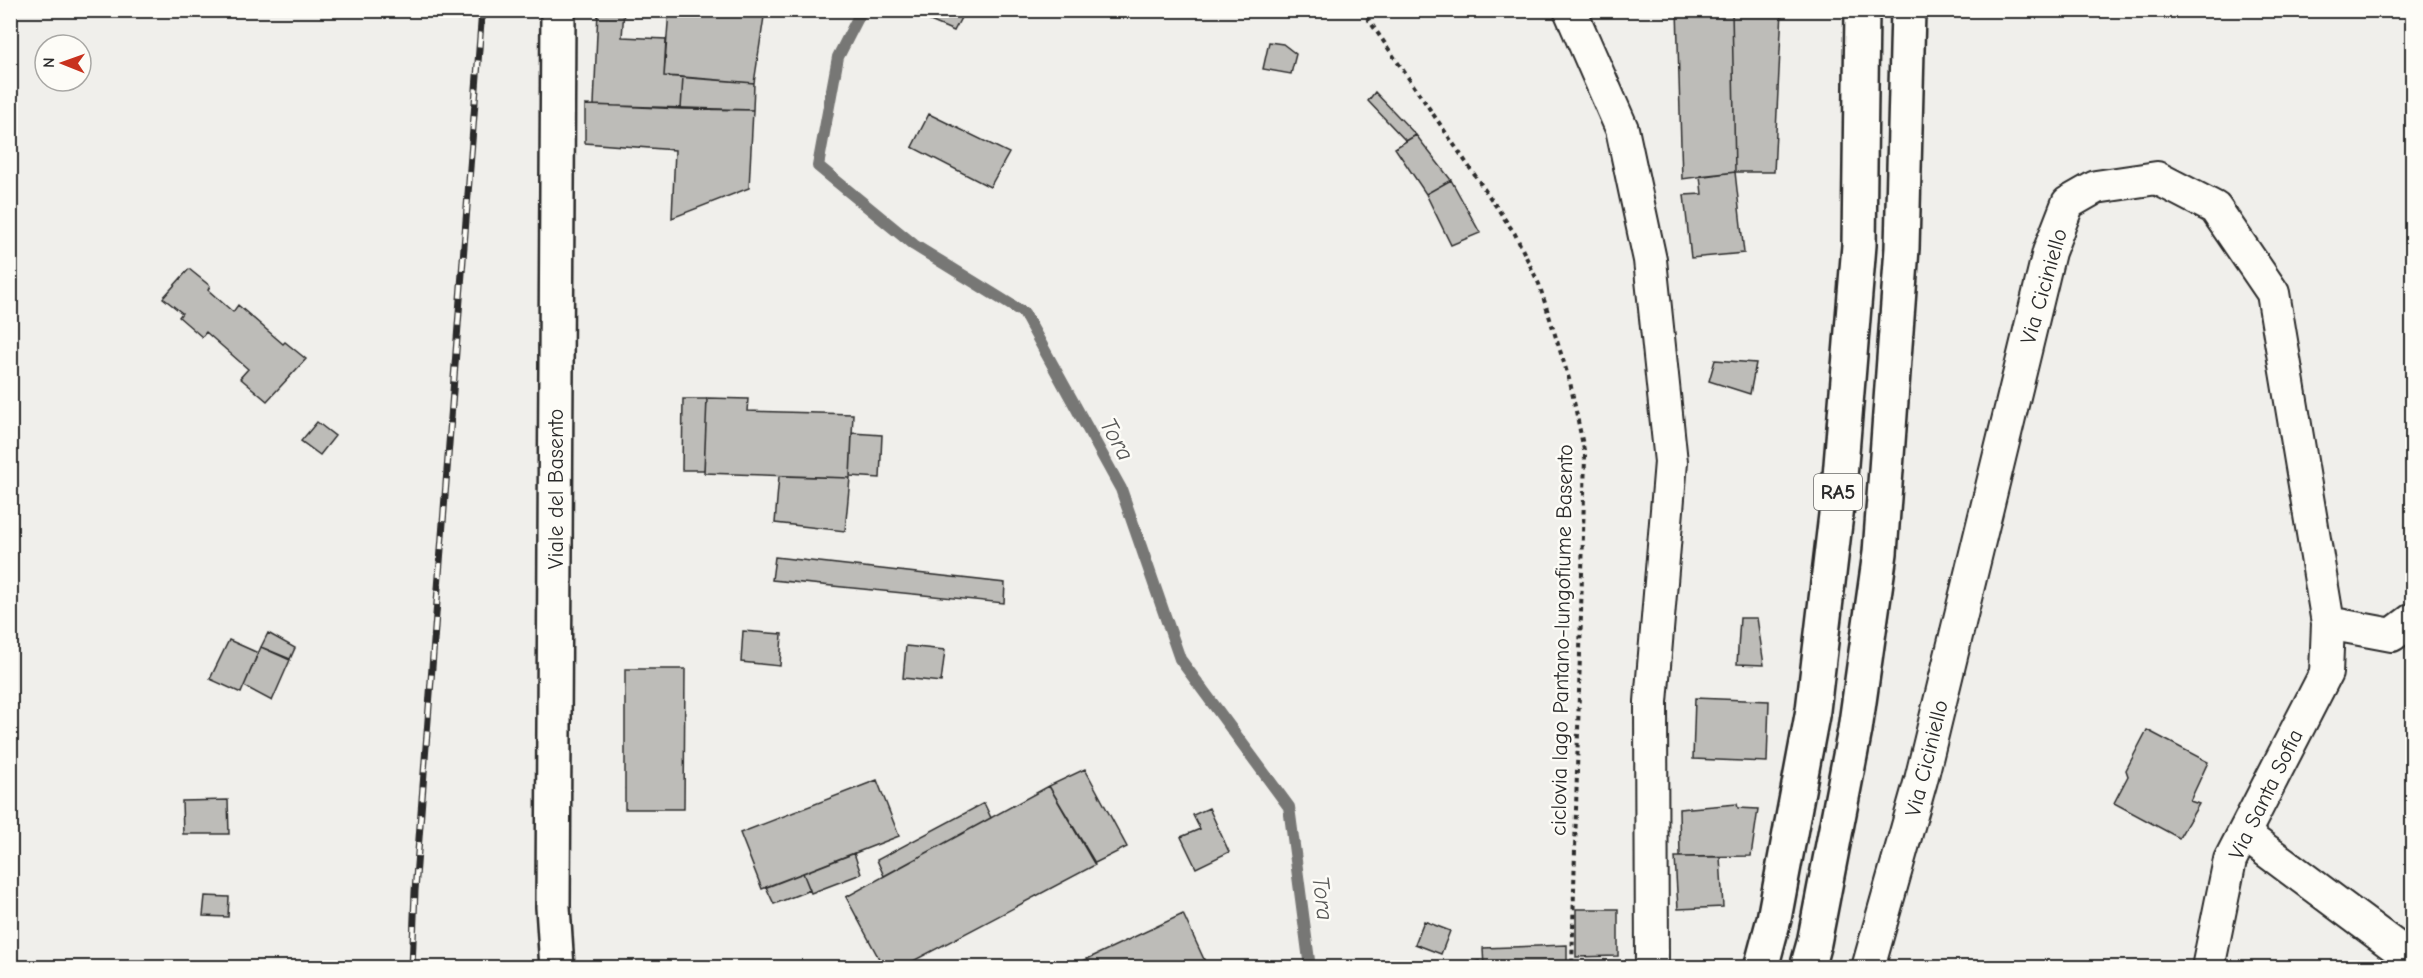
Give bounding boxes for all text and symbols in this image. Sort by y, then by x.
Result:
north arrow [33,33,93,93]
text: N [40,57,58,68]
street label: Via Ciciniello [2015,225,2073,347]
street label: Viale del Basento [543,409,569,569]
water label: Tora [1094,413,1140,465]
street label: ciclovia lago Pantano-lungofiume Basento [1546,444,1578,836]
road number: RA5 [1814,474,1862,510]
street label: Via Ciciniello [1900,697,1954,819]
street label: Via Santa Sofia [2223,725,2309,864]
water label: Tora [1306,874,1340,922]

